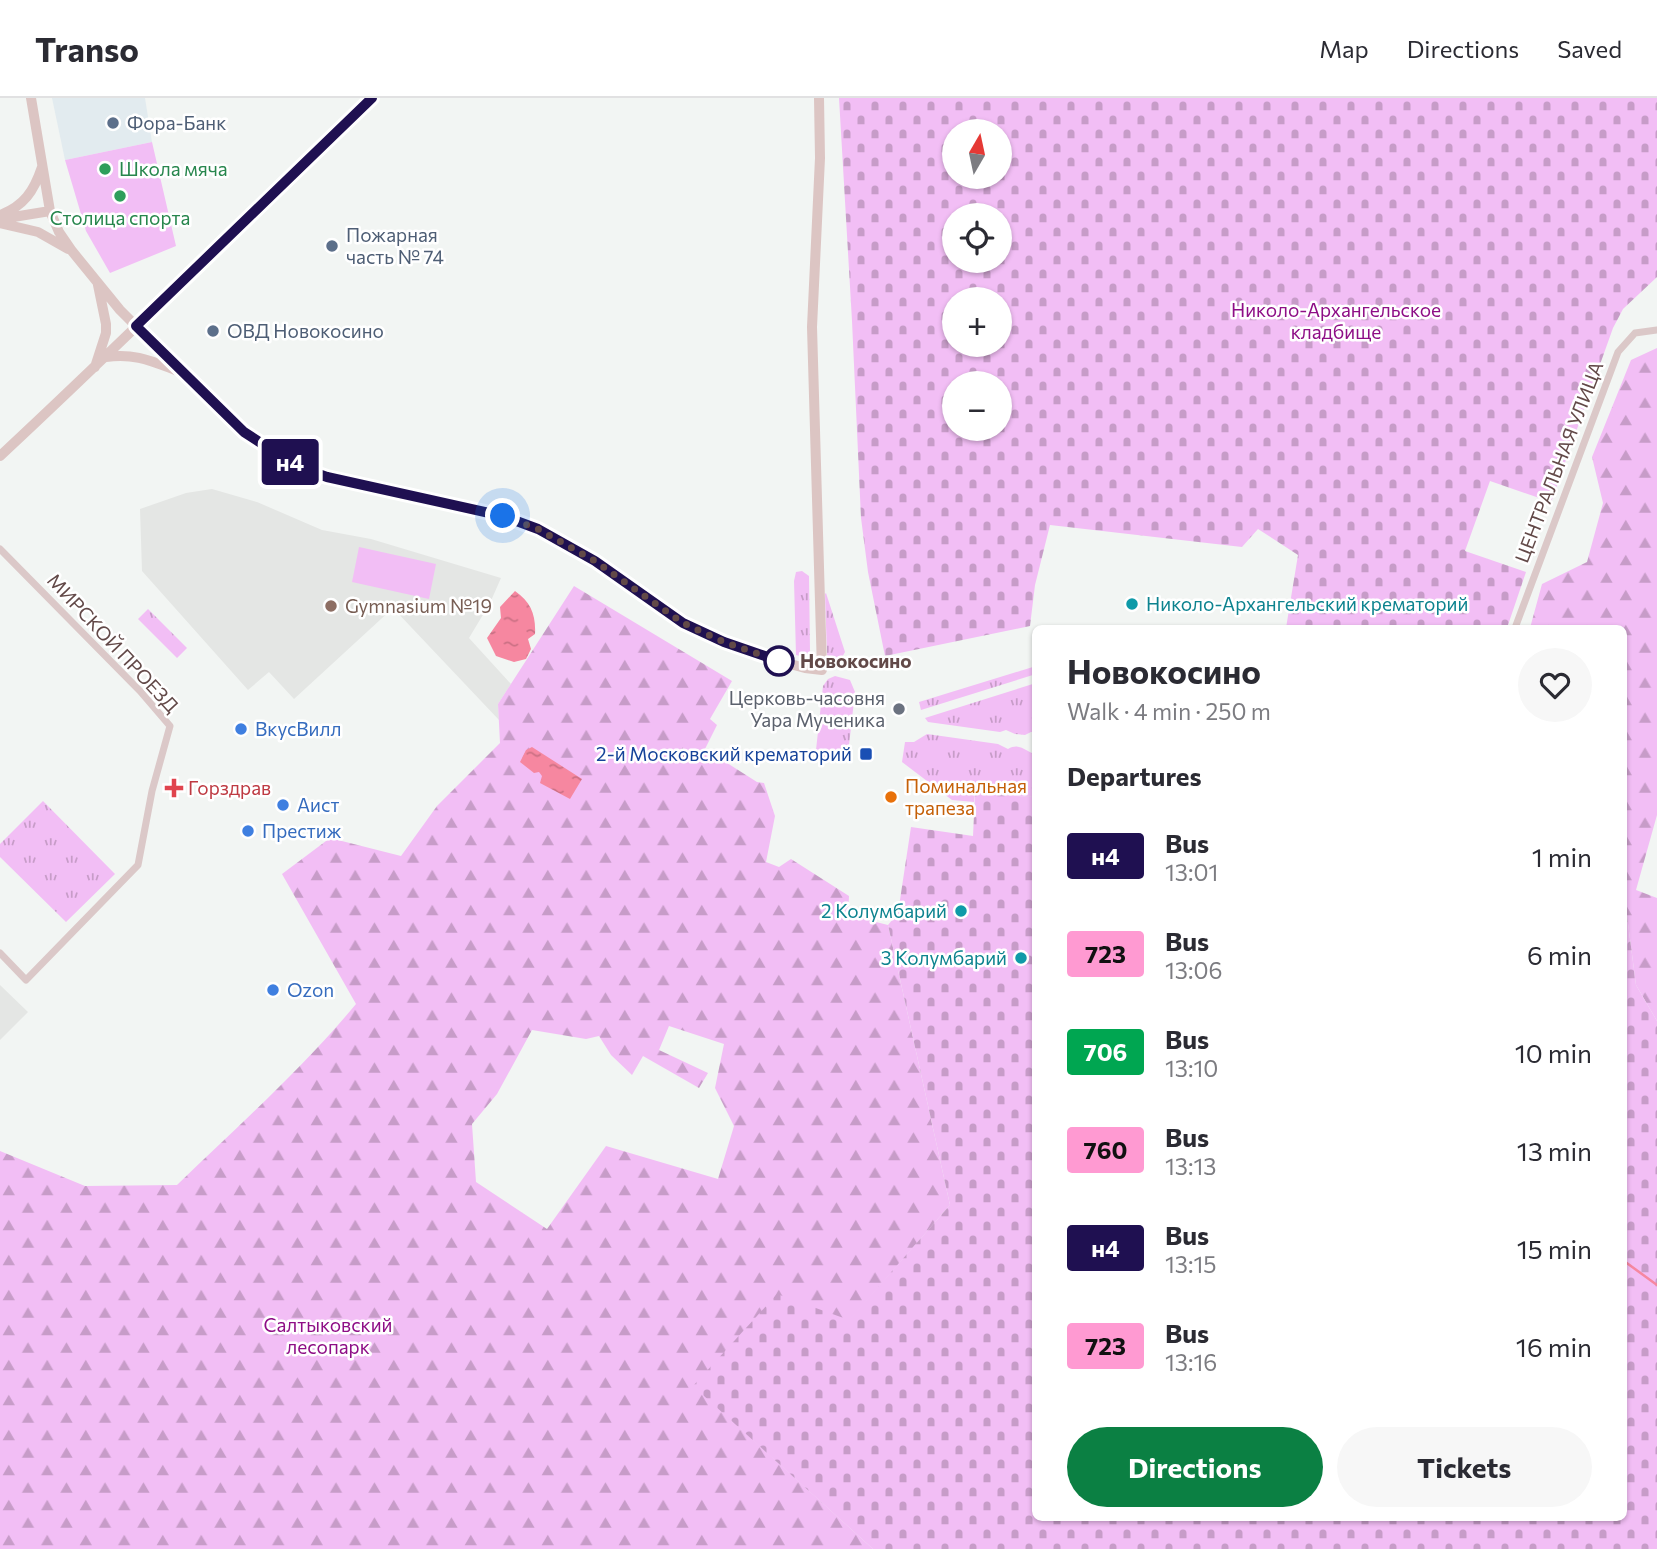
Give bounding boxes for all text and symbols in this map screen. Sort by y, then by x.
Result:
text: Transo [35,28,139,69]
text: Map [1319,34,1369,63]
text: Directions [1407,34,1519,63]
text: Saved [1557,34,1622,63]
place label: Фора-Банк [127,111,226,134]
marker: Фора-Банк [105,115,121,131]
north arrow [942,119,1012,189]
map controls [942,119,1012,441]
place label: Школа мяча [119,157,228,180]
marker: Школа мяча [97,161,113,177]
marker: Столица спорта [112,188,128,204]
button: locate [942,203,1012,273]
place label: Столица спорта [50,206,190,229]
place label: Пожарная часть № 74 [346,223,444,268]
marker: Пожарная часть № 74 [324,238,340,254]
button: + [942,287,1012,357]
park label: Николо-Архангельское кладбище [1231,298,1441,343]
place label: ОВД Новокосино [227,319,384,342]
marker: ОВД Новокосино [205,323,221,339]
street label: ЦЕНТРАЛЬНАЯ УЛИЦА [1510,358,1608,566]
button: − [942,371,1012,441]
line badge: н4 [258,439,322,485]
text: н4 [276,447,304,476]
your location [485,498,520,533]
street label: МИРСКОЙ ПРОЕЗД [43,568,184,717]
place label: Николо-Архангельский крематорий [1146,592,1468,615]
place label: Gymnasium №19 [345,594,492,617]
marker: Николо-Архангельский крематорий [1124,596,1140,612]
marker: Gymnasium №19 [323,598,339,614]
marker: Новокосино [764,646,794,676]
button: heart [1518,648,1592,722]
place label: Новокосино [800,649,912,672]
text: Новокосино [1067,650,1261,691]
place label: Церковь-часовня Уара Мученика [729,686,885,731]
text: Walk · 4 min · 250 m [1067,697,1271,725]
marker: Церковь-часовня Уара Мученика [891,701,907,717]
place label: ВкусВилл [255,717,341,740]
marker: ВкусВилл [233,721,249,737]
place label: 2-й Московский крематорий [596,742,852,765]
marker: 2-й Московский крематорий [858,746,874,762]
text: Departures [1067,760,1202,791]
place label: Поминальная трапеза [905,774,1027,819]
place label: Горздрав [188,776,271,799]
marker: Горздрав [166,780,182,796]
marker: Поминальная трапеза [883,789,899,805]
place label: Аист [297,793,339,816]
marker: Аист [275,797,291,813]
place label: Престиж [262,819,342,842]
marker: Престиж [240,823,256,839]
text: Bus [1165,827,1209,858]
text: н4 [1091,841,1120,870]
text: 1 min [1532,841,1592,872]
text: 13:01 [1165,858,1218,886]
place label: 2 Колумбарий [821,899,947,922]
marker: 2 Колумбарий [953,903,969,919]
text: Bus [1165,925,1209,956]
text: 723 [1085,939,1126,968]
text: 6 min [1527,939,1592,970]
place label: 3 Колумбарий [881,946,1007,969]
marker: 3 Колумбарий [1013,950,1029,966]
text: 13:06 [1165,956,1222,984]
place label: Ozon [287,978,334,1001]
marker: Ozon [265,982,281,998]
text: Bus [1165,1023,1209,1054]
text: 706 [1084,1037,1127,1066]
text: 10 min [1515,1037,1592,1068]
text: 13:10 [1165,1054,1218,1082]
text: Bus [1165,1121,1209,1152]
text: 760 [1084,1135,1127,1164]
text: 13 min [1517,1135,1592,1166]
text: 13:13 [1165,1152,1216,1180]
text: Bus [1165,1219,1209,1250]
text: н4 [1091,1233,1120,1262]
text: 15 min [1517,1233,1592,1264]
text: 13:15 [1165,1250,1216,1278]
park label: Салтыковский лесопарк [263,1313,393,1358]
text: Bus [1165,1317,1209,1348]
text: 723 [1085,1331,1126,1360]
text: 16 min [1516,1331,1592,1362]
text: 13:16 [1165,1348,1217,1376]
button: Directions [1067,1427,1323,1507]
button: Tickets [1337,1427,1592,1507]

